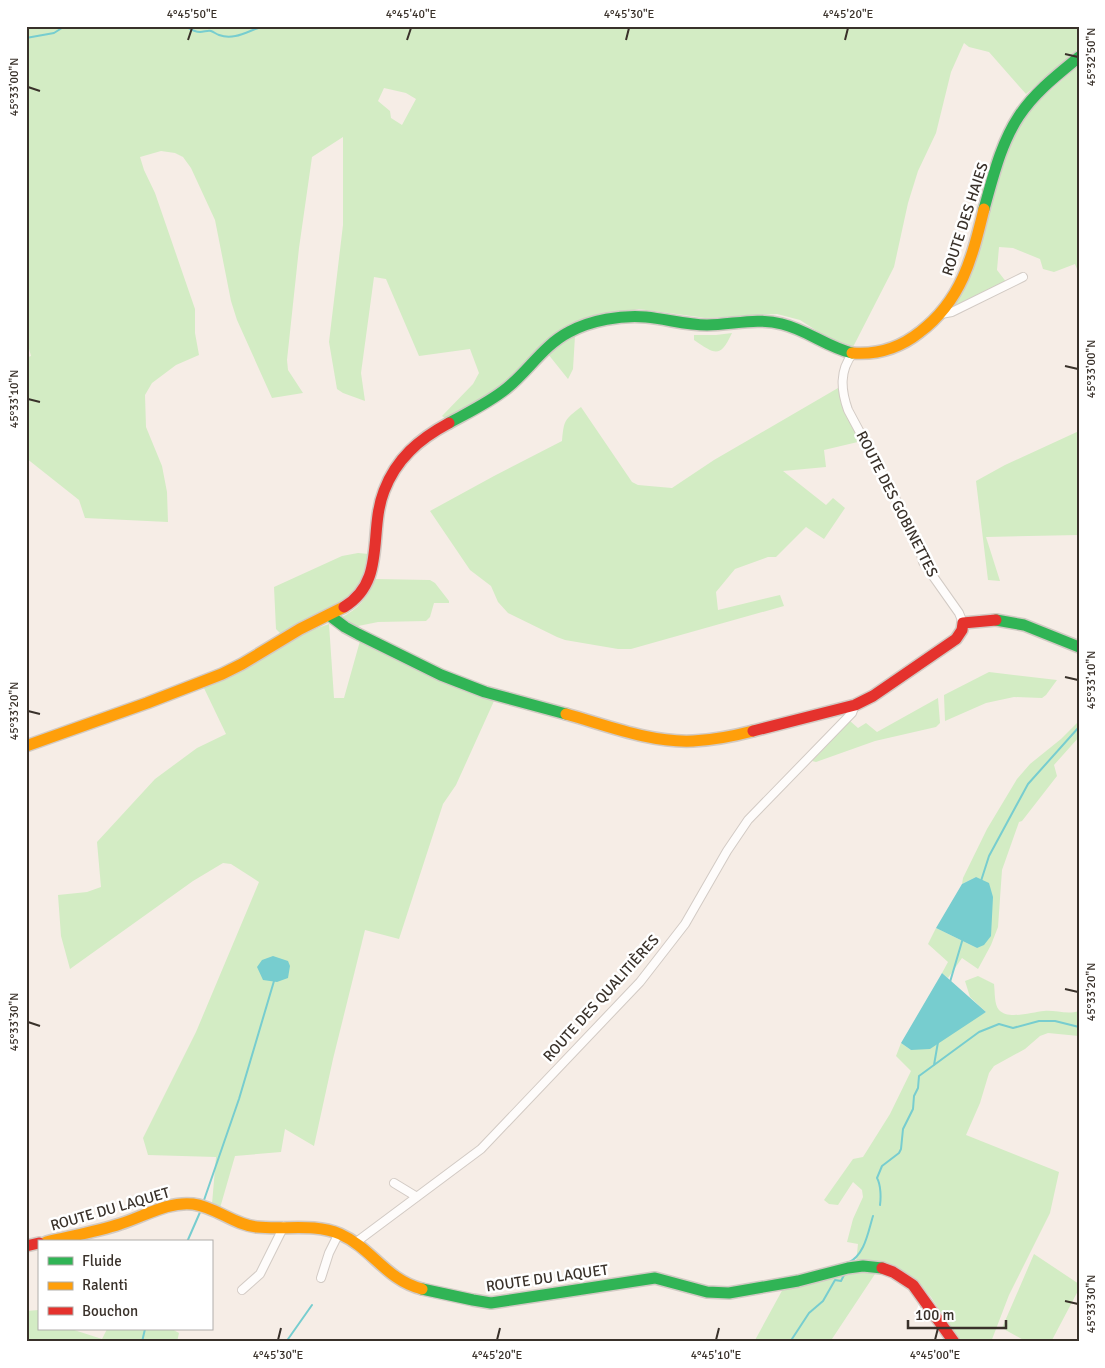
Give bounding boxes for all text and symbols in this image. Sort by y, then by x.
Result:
text: 4°45'50"E [167,7,218,22]
text: 4°45'40"E [386,7,437,22]
text: 4°45'30"E [604,7,655,22]
text: 4°45'20"E [823,7,874,22]
text: 45°32'50"N [1084,28,1099,86]
text: 45°33'00"N [7,58,22,116]
street label: ROUTE DES HAIES [938,160,992,278]
text: 45°33'00"N [1084,340,1099,398]
text: 45°33'10"N [7,370,22,428]
street label: ROUTE DES GOBINETTES [852,428,942,580]
text: 45°33'10"N [1084,651,1099,709]
text: 45°33'20"N [7,682,22,740]
street label: ROUTE DES QUALITIÈRES [539,930,663,1065]
text: 45°33'20"N [1084,963,1099,1021]
text: 45°33'30"N [7,993,22,1051]
street label: ROUTE DU LAQUET [48,1183,172,1235]
legend [38,1240,212,1330]
text: Fluide [82,1252,122,1270]
street label: ROUTE DU LAQUET [485,1260,610,1295]
text: 45°33'30"N [1084,1275,1099,1333]
text: Ralenti [82,1276,128,1294]
scale bar [908,1298,1005,1330]
text: Bouchon [82,1302,138,1320]
text: 100 m [915,1306,955,1324]
text: 4°45'30"E [253,1348,304,1363]
text: 4°45'20"E [472,1348,523,1363]
text: 4°45'10"E [691,1348,742,1363]
text: 4°45'00"E [910,1348,961,1363]

